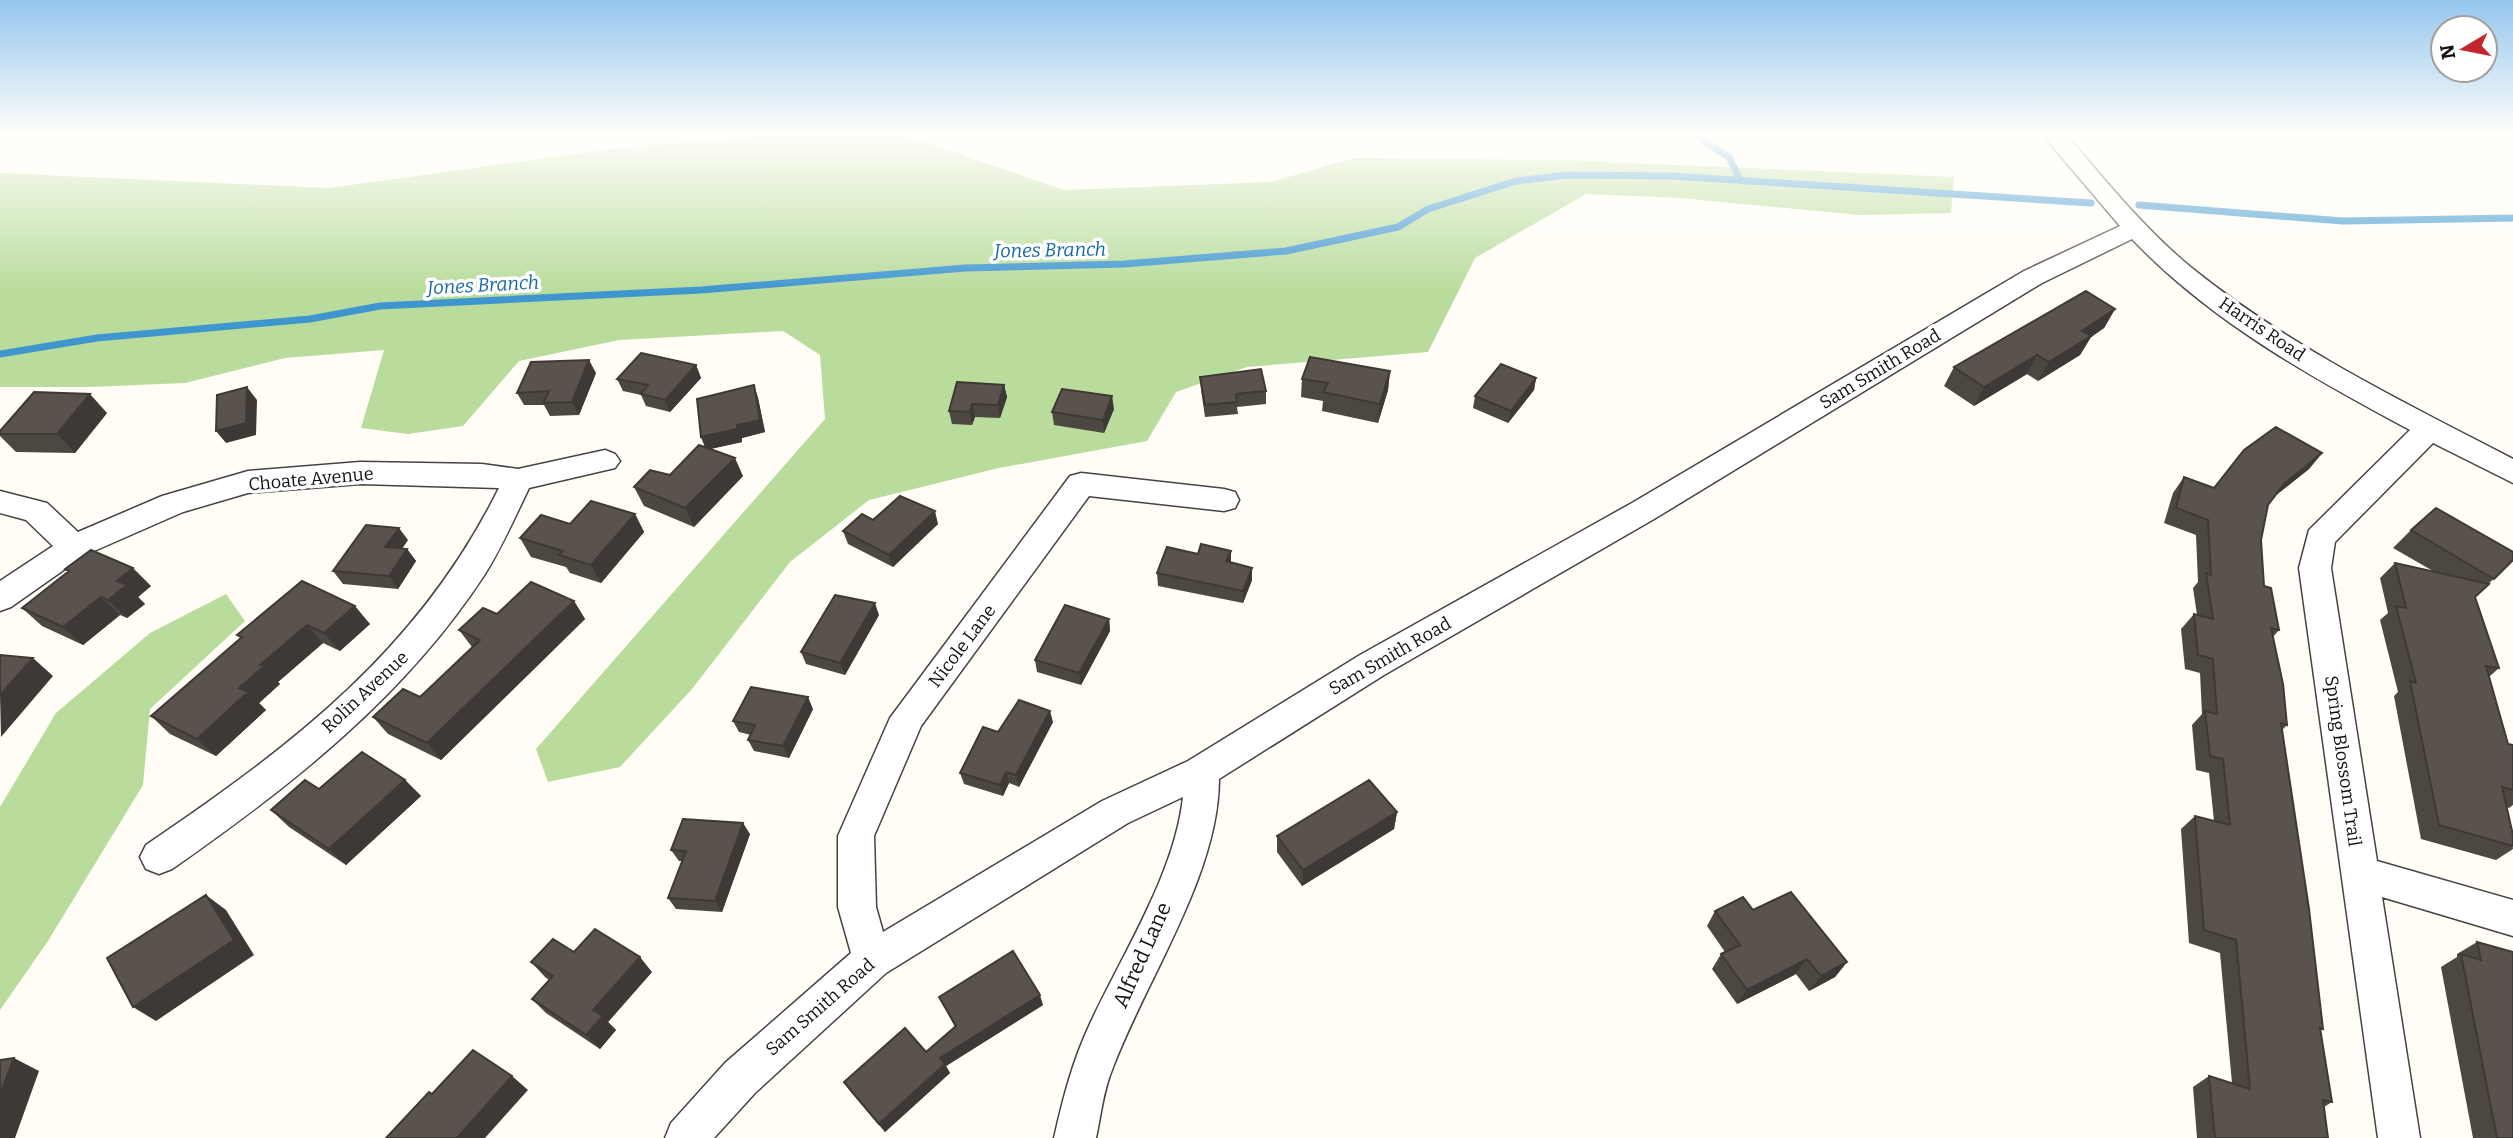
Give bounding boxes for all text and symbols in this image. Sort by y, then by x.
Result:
north arrow [2429,14,2499,84]
text: N [2435,42,2460,61]
water label: Jones Branch [992,238,1106,263]
water label: Jones Branch [425,271,540,300]
street label: Harris Road [2215,292,2310,366]
street label: Sam Smith Road [1816,324,1945,414]
street label: Choate Avenue [248,463,374,495]
street label: Nicole Lane [924,600,1000,692]
street label: Sam Smith Road [1325,612,1455,700]
street label: Rolin Avenue [317,646,413,738]
street label: Spring Blossom Trail [2320,674,2366,848]
street label: Alfred Lane [1107,898,1177,1012]
street label: Sam Smith Road [761,953,879,1060]

